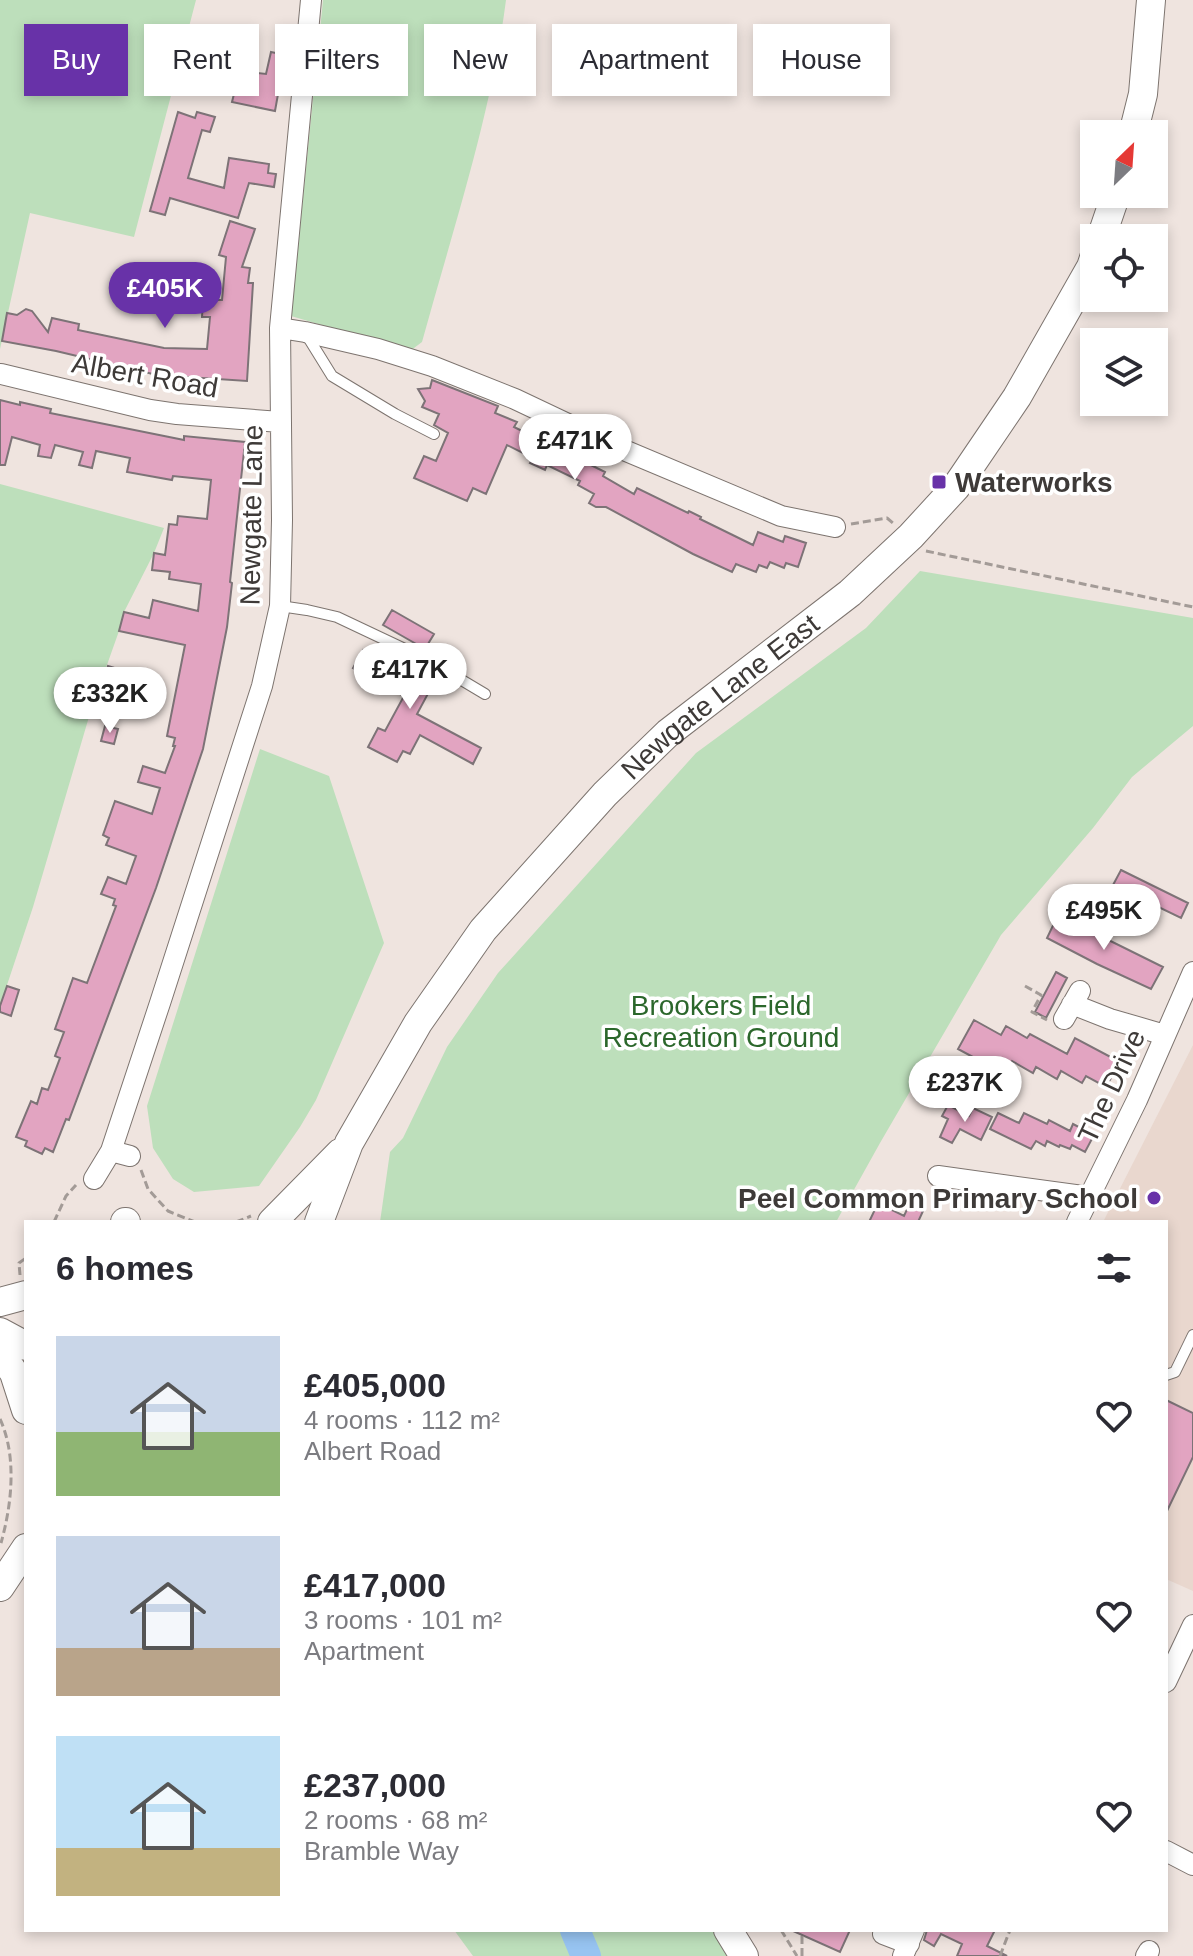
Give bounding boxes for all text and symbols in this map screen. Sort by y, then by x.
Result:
chip: Buy [24,24,128,96]
chip: Rent [144,24,259,96]
chip: Filters [275,24,408,96]
chip: New [424,24,536,96]
chip: Apartment [552,24,737,96]
chip: House [753,24,890,96]
north arrow [1080,120,1168,208]
map controls [1080,120,1168,416]
button: locate [1080,224,1168,312]
pin: £405K [109,262,221,330]
text: £405K [127,273,203,303]
button: layers [1080,328,1168,416]
street label: Albert Road [69,347,220,404]
pin: £471K [519,414,631,482]
street label: Newgate Lane [234,424,269,606]
text: £471K [537,425,613,455]
place label: Waterworks [955,467,1113,498]
marker: Waterworks [930,473,948,491]
street label: Newgate Lane East [615,608,825,786]
pin: £417K [354,643,466,711]
text: £417K [372,654,448,684]
pin: £332K [54,667,166,735]
text: £332K [72,678,148,708]
pin: £495K [1048,884,1160,952]
text: £495K [1066,895,1142,925]
park label: Brookers Field Recreation Ground [603,990,839,1053]
street label: The Drive [1072,1025,1151,1148]
pin: £237K [909,1056,1021,1124]
text: £237K [927,1067,1003,1097]
place label: Peel Common Primary School [738,1183,1138,1214]
marker: Peel Common Primary School [1145,1189,1163,1207]
icon: filters [1092,1246,1136,1290]
text: 6 homes [56,1249,194,1287]
text: £405,000 [304,1366,446,1404]
icon: home [120,1368,216,1464]
icon: heart [1092,1394,1136,1438]
text: 4 rooms · 112 m² [304,1405,500,1435]
text: Albert Road [304,1436,441,1466]
text: £417,000 [304,1566,446,1604]
icon: home [120,1568,216,1664]
icon: heart [1092,1594,1136,1638]
text: 3 rooms · 101 m² [304,1605,502,1635]
text: Apartment [304,1636,424,1666]
text: £237,000 [304,1766,446,1804]
icon: home [120,1768,216,1864]
icon: heart [1092,1794,1136,1838]
text: 2 rooms · 68 m² [304,1805,488,1835]
text: Bramble Way [304,1836,459,1866]

